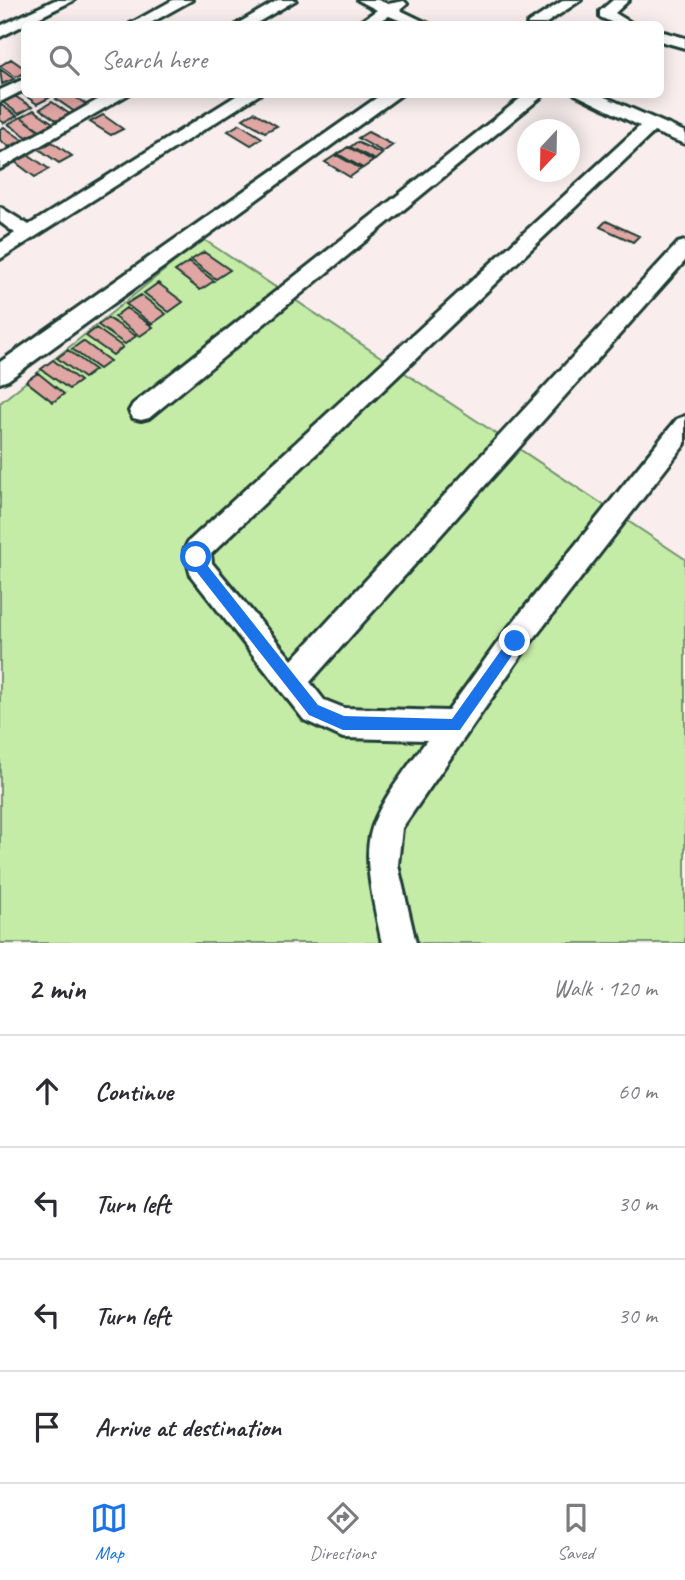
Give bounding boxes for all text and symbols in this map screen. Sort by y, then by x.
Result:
search box [21,21,664,98]
icon: search [45,41,83,79]
text: Search here [101,43,207,76]
north arrow [517,119,580,182]
route start [180,541,211,572]
route end [499,625,530,656]
text: 2 min [28,970,85,1008]
text: Walk · 120 m [553,974,657,1003]
icon: ahead [28,1072,66,1110]
text: Continue [95,1075,173,1108]
text: 60 m [618,1077,657,1106]
icon: left [28,1184,66,1222]
text: Turn left [95,1187,170,1220]
text: 30 m [618,1189,657,1218]
icon: left [28,1296,66,1334]
text: Turn left [95,1299,170,1332]
text: 30 m [618,1301,657,1330]
icon: arrive [28,1408,66,1446]
text: Arrive at destination [95,1411,281,1444]
tab: Map [90,1499,128,1565]
tab: Directions [309,1499,376,1565]
tab: Saved [557,1499,595,1565]

